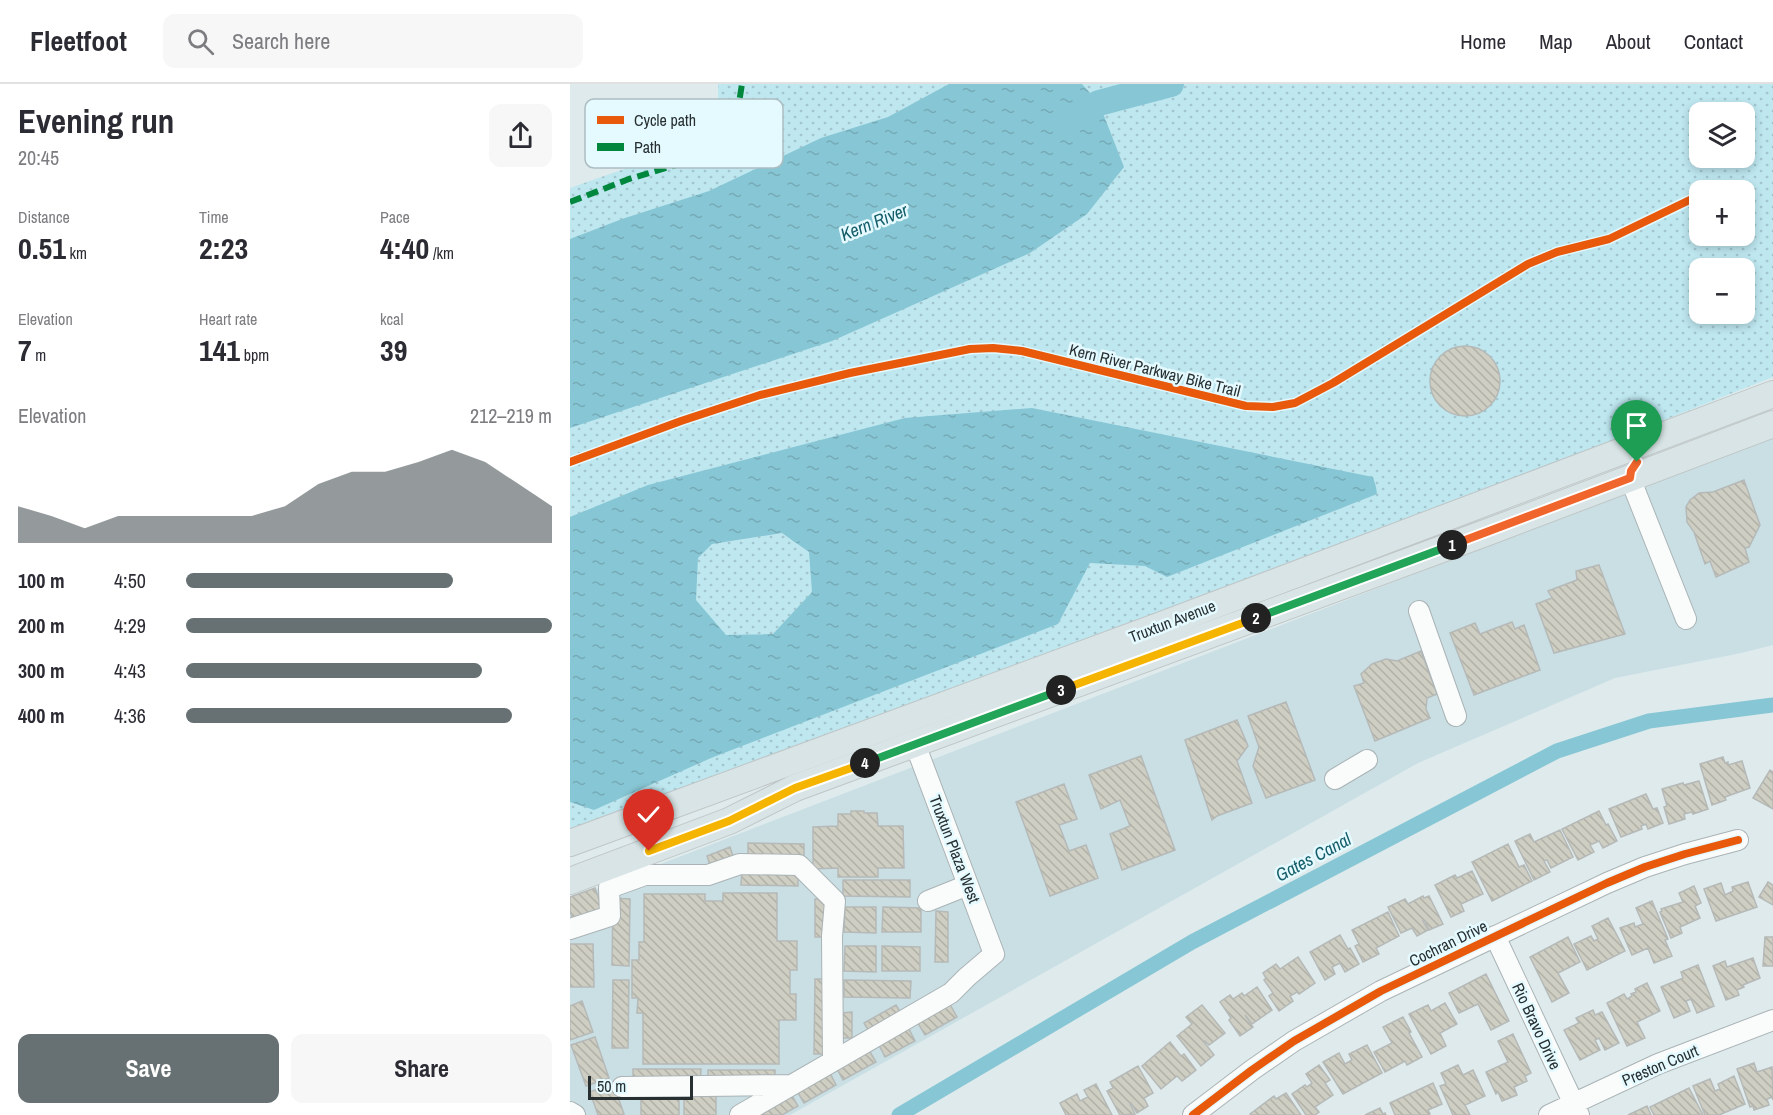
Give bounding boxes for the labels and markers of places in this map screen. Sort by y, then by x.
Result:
pin [1611,400,1662,462]
pin: 1 [1437,530,1467,560]
pin: 2 [1241,603,1271,633]
pin: 3 [1046,675,1076,705]
pin: 4 [850,748,880,778]
pin [623,789,674,851]

